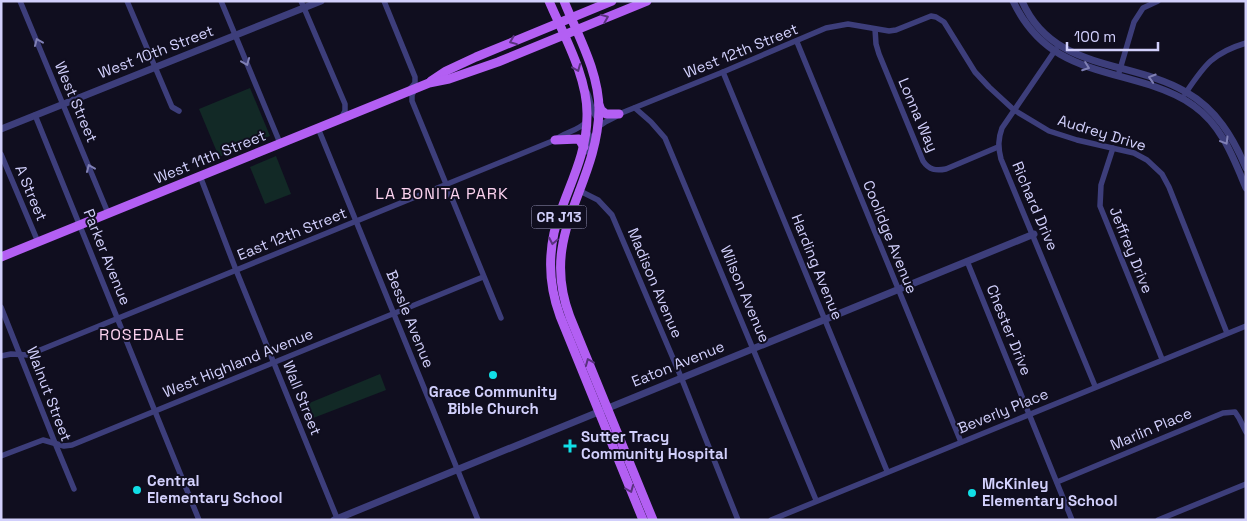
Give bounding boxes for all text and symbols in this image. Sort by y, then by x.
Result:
one-way arrow [600,14,609,25]
street label: West 12th Street [681,19,801,82]
scale bar [1067,20,1158,52]
street label: West 10th Street [95,21,216,82]
text: 100 m [1074,27,1116,46]
one-way arrow [509,35,518,46]
one-way arrow [33,38,44,47]
street label: West Street [51,58,102,145]
one-way arrow [241,58,251,66]
one-way arrow [1082,61,1090,71]
one-way arrow [571,63,581,72]
one-way arrow [1148,74,1156,84]
street label: Lonna Way [894,75,943,155]
street label: Audrey Drive [1056,110,1149,155]
street label: West 11th Street [151,125,268,188]
one-way arrow [1219,136,1229,145]
street label: Richard Drive [1008,158,1063,253]
street label: A Street [11,162,52,224]
one-way arrow [85,164,96,173]
street label: Coolidge Avenue [859,177,922,296]
district label: LA BONITA PARK [375,183,509,204]
street label: East 12th Street [234,203,350,264]
street label: Jeffrey Drive [1105,204,1158,296]
street label: Parker Avenue [80,206,135,308]
road number: CR J13 [532,206,586,228]
street label: Harding Avenue [788,211,847,323]
street label: Madison Avenue [624,225,687,341]
one-way arrow [548,237,559,245]
street label: Wilson Avenue [716,242,774,345]
street label: Bessle Avenue [382,267,439,371]
street label: Chester Drive [983,282,1036,378]
district label: ROSEDALE [99,324,185,345]
street label: West Highland Avenue [160,324,316,401]
street label: Eaton Avenue [629,336,727,391]
street label: Walnut Street [23,344,76,444]
street label: Wall Street [279,358,326,438]
one-way arrow [585,359,595,367]
marker: Grace Community Bible Church [487,369,499,381]
place label: Grace Community Bible Church [429,382,557,418]
street label: Beverly Place [955,384,1051,437]
street label: Marlin Place [1107,403,1194,454]
place label: Sutter Tracy Community Hospital [581,427,728,463]
marker: Sutter Tracy Community Hospital [563,439,577,453]
place label: Central Elementary School [147,471,282,507]
place label: McKinley Elementary School [982,474,1117,510]
marker: Central Elementary School [131,484,143,496]
one-way arrow [624,484,635,493]
marker: McKinley Elementary School [966,487,978,499]

